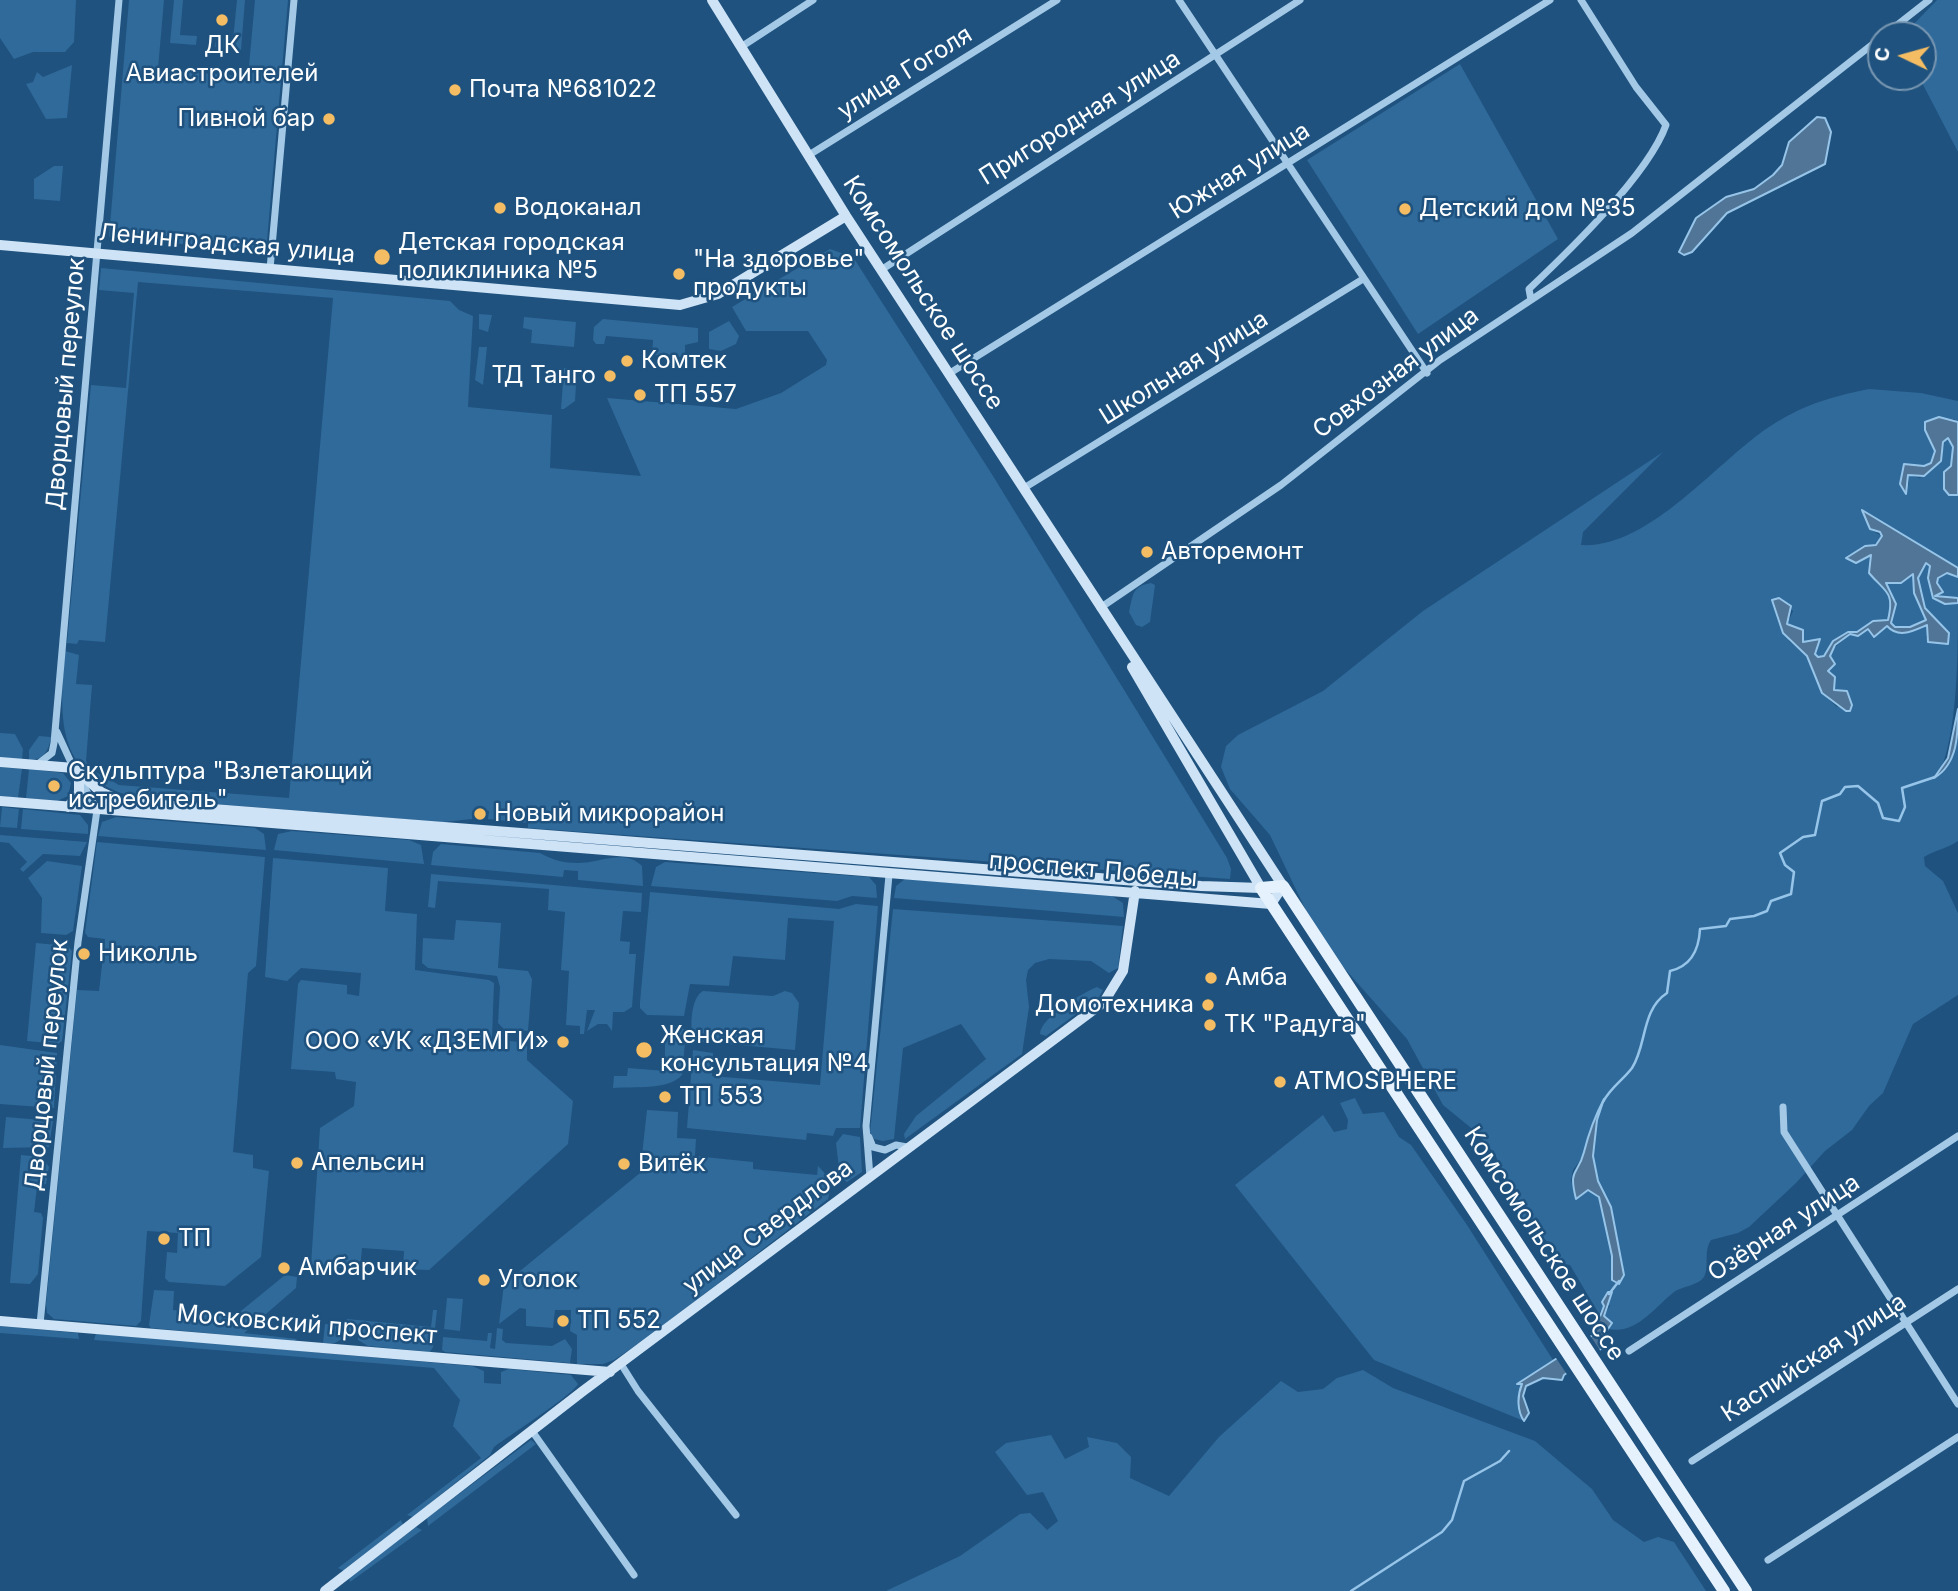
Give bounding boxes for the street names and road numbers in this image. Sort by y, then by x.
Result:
street label: улица Гоголя [833,20,977,126]
street label: Пригородная улица [974,45,1186,191]
street label: Южная улица [1165,116,1315,226]
street label: Комсомольское шоссе [837,171,1009,415]
street label: Ленинградская улица [98,218,356,270]
street label: Дворцовый переулок [41,257,91,511]
street label: Совхозная улица [1307,301,1485,445]
street label: Школьная улица [1095,305,1273,431]
street label: проспект Победы [988,847,1198,893]
street label: Дворцовый переулок [19,938,75,1192]
street label: Комсомольское шоссе [1458,1122,1630,1366]
street label: улица Свердлова [677,1154,859,1300]
street label: Озёрная улица [1703,1168,1865,1288]
street label: Каспийская улица [1716,1288,1912,1428]
street label: Московский проспект [176,1299,438,1351]

